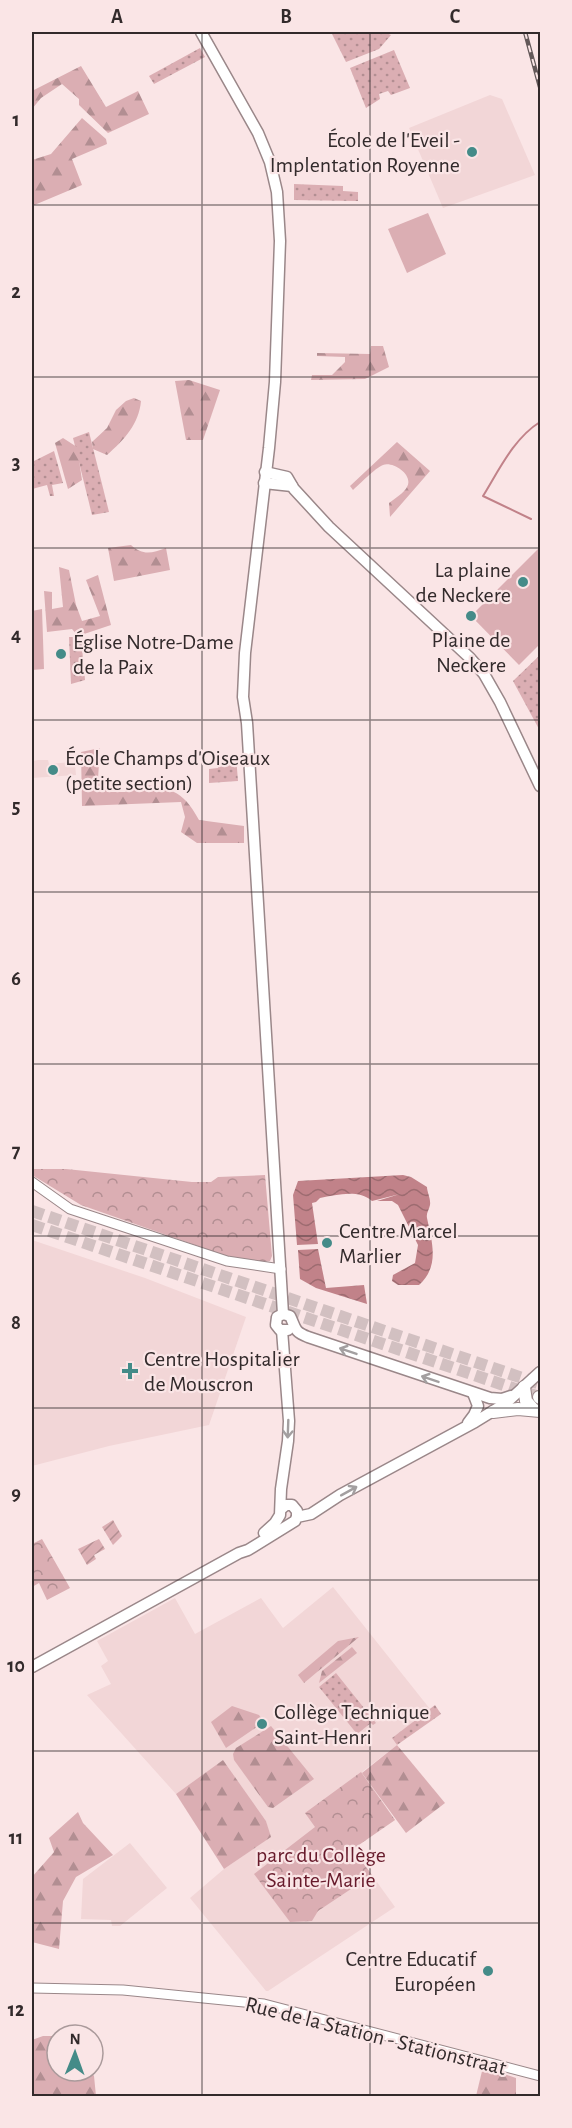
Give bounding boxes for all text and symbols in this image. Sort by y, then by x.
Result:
text: A [111,7,123,27]
text: B [280,7,292,27]
text: C [450,7,461,27]
text: 1 [12,110,20,130]
place label: École de l'Eveil - Implentation Royenne [270,128,460,176]
marker: École de l'Eveil - Implentation Royenne [465,145,479,159]
text: 2 [11,282,21,302]
text: 3 [12,453,20,473]
place label: La plaine de Neckere [416,559,511,606]
marker: La plaine de Neckere [516,575,530,589]
marker: Plaine de Neckere [464,609,478,623]
text: 4 [11,625,21,645]
place label: Plaine de Neckere [431,629,511,676]
place label: Église Notre-Dame de la Paix [73,630,234,678]
marker: Église Notre-Dame de la Paix [54,647,68,661]
place label: École Champs d'Oiseaux (petite section) [65,746,271,794]
marker: École Champs d'Oiseaux (petite section) [46,763,60,777]
text: 5 [12,797,20,817]
text: 6 [11,969,21,989]
text: 7 [12,1141,21,1161]
place label: Centre Marcel Marlier [339,1220,458,1267]
marker: Centre Marcel Marlier [320,1236,334,1250]
text: 8 [11,1313,21,1333]
one-way arrow [339,1345,358,1356]
place label: Centre Hospitalier de Mouscron [144,1348,300,1395]
marker: Centre Hospitalier de Mouscron [121,1362,139,1380]
one-way arrow [421,1373,440,1384]
one-way arrow [283,1418,294,1438]
text: 9 [11,1484,21,1504]
one-way arrow [340,1484,357,1496]
text: 10 [7,1656,25,1676]
place label: Collège Technique Saint-Henri [274,1701,429,1748]
marker: Collège Technique Saint-Henri [255,1717,269,1731]
text: 11 [9,1828,23,1848]
park label: parc du Collège Sainte-Marie [256,1844,386,1891]
place label: Centre Educatif Européen [346,1948,477,1995]
marker: Centre Educatif Européen [481,1964,495,1978]
street label: Rue de la Station - Stationstraat [243,1993,509,2079]
text: 12 [8,2000,24,2020]
north arrow [45,2023,105,2083]
text: N [70,2031,81,2047]

